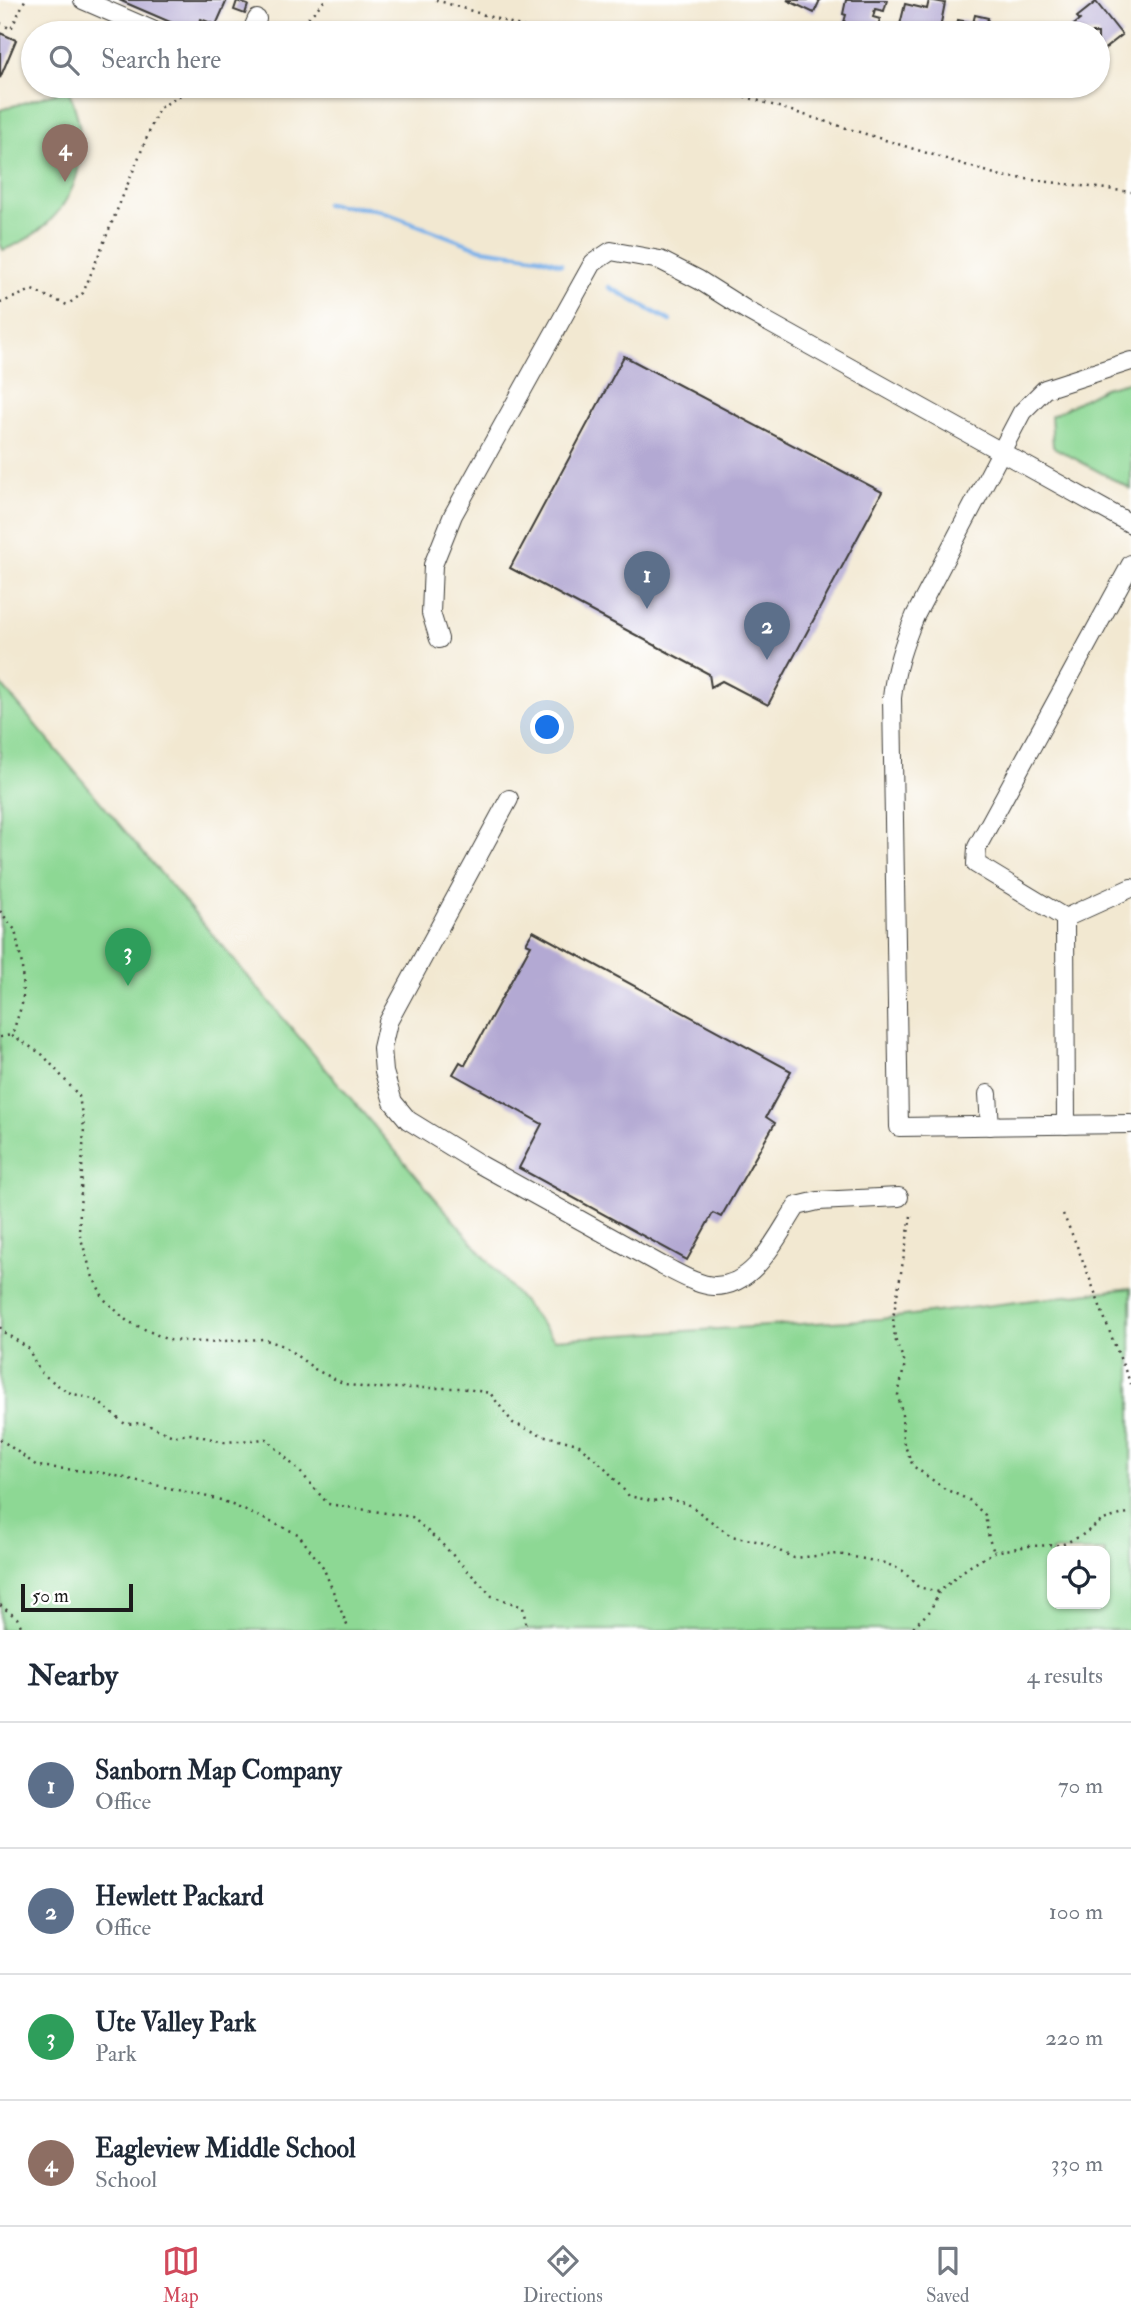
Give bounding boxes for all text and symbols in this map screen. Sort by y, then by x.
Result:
search box [21,21,1110,98]
icon: search [45,41,83,79]
text: Search here [101,44,221,76]
pin: 4 [42,124,88,182]
pin: 1 [624,551,670,609]
pin: 2 [744,602,790,660]
your location [530,710,564,744]
pin: 3 [105,928,151,986]
map controls [1047,1546,1110,1609]
button: locate [1047,1546,1110,1609]
scale bar [21,1581,133,1613]
text: 50 m [32,1584,69,1608]
text: Nearby [28,1657,118,1694]
text: 4 results [1027,1661,1103,1690]
text: Sanborn Map Company [95,1755,342,1787]
text: 1 [47,1771,55,1800]
text: 70 m [1058,1771,1103,1800]
text: Office [95,1787,151,1816]
text: Hewlett Packard [95,1881,264,1913]
text: 2 [45,1897,57,1926]
text: 100 m [1049,1897,1103,1926]
text: Office [95,1913,151,1942]
text: Ute Valley Park [95,2007,256,2039]
text: 3 [47,2023,55,2052]
text: 220 m [1045,2023,1103,2052]
text: Park [95,2039,137,2068]
text: Eagleview Middle School [95,2133,356,2165]
text: 4 [45,2149,57,2178]
text: 330 m [1051,2149,1103,2178]
text: School [95,2165,157,2194]
tab: Map [162,2242,200,2308]
tab: Directions [523,2242,603,2308]
tab: Saved [926,2242,969,2308]

